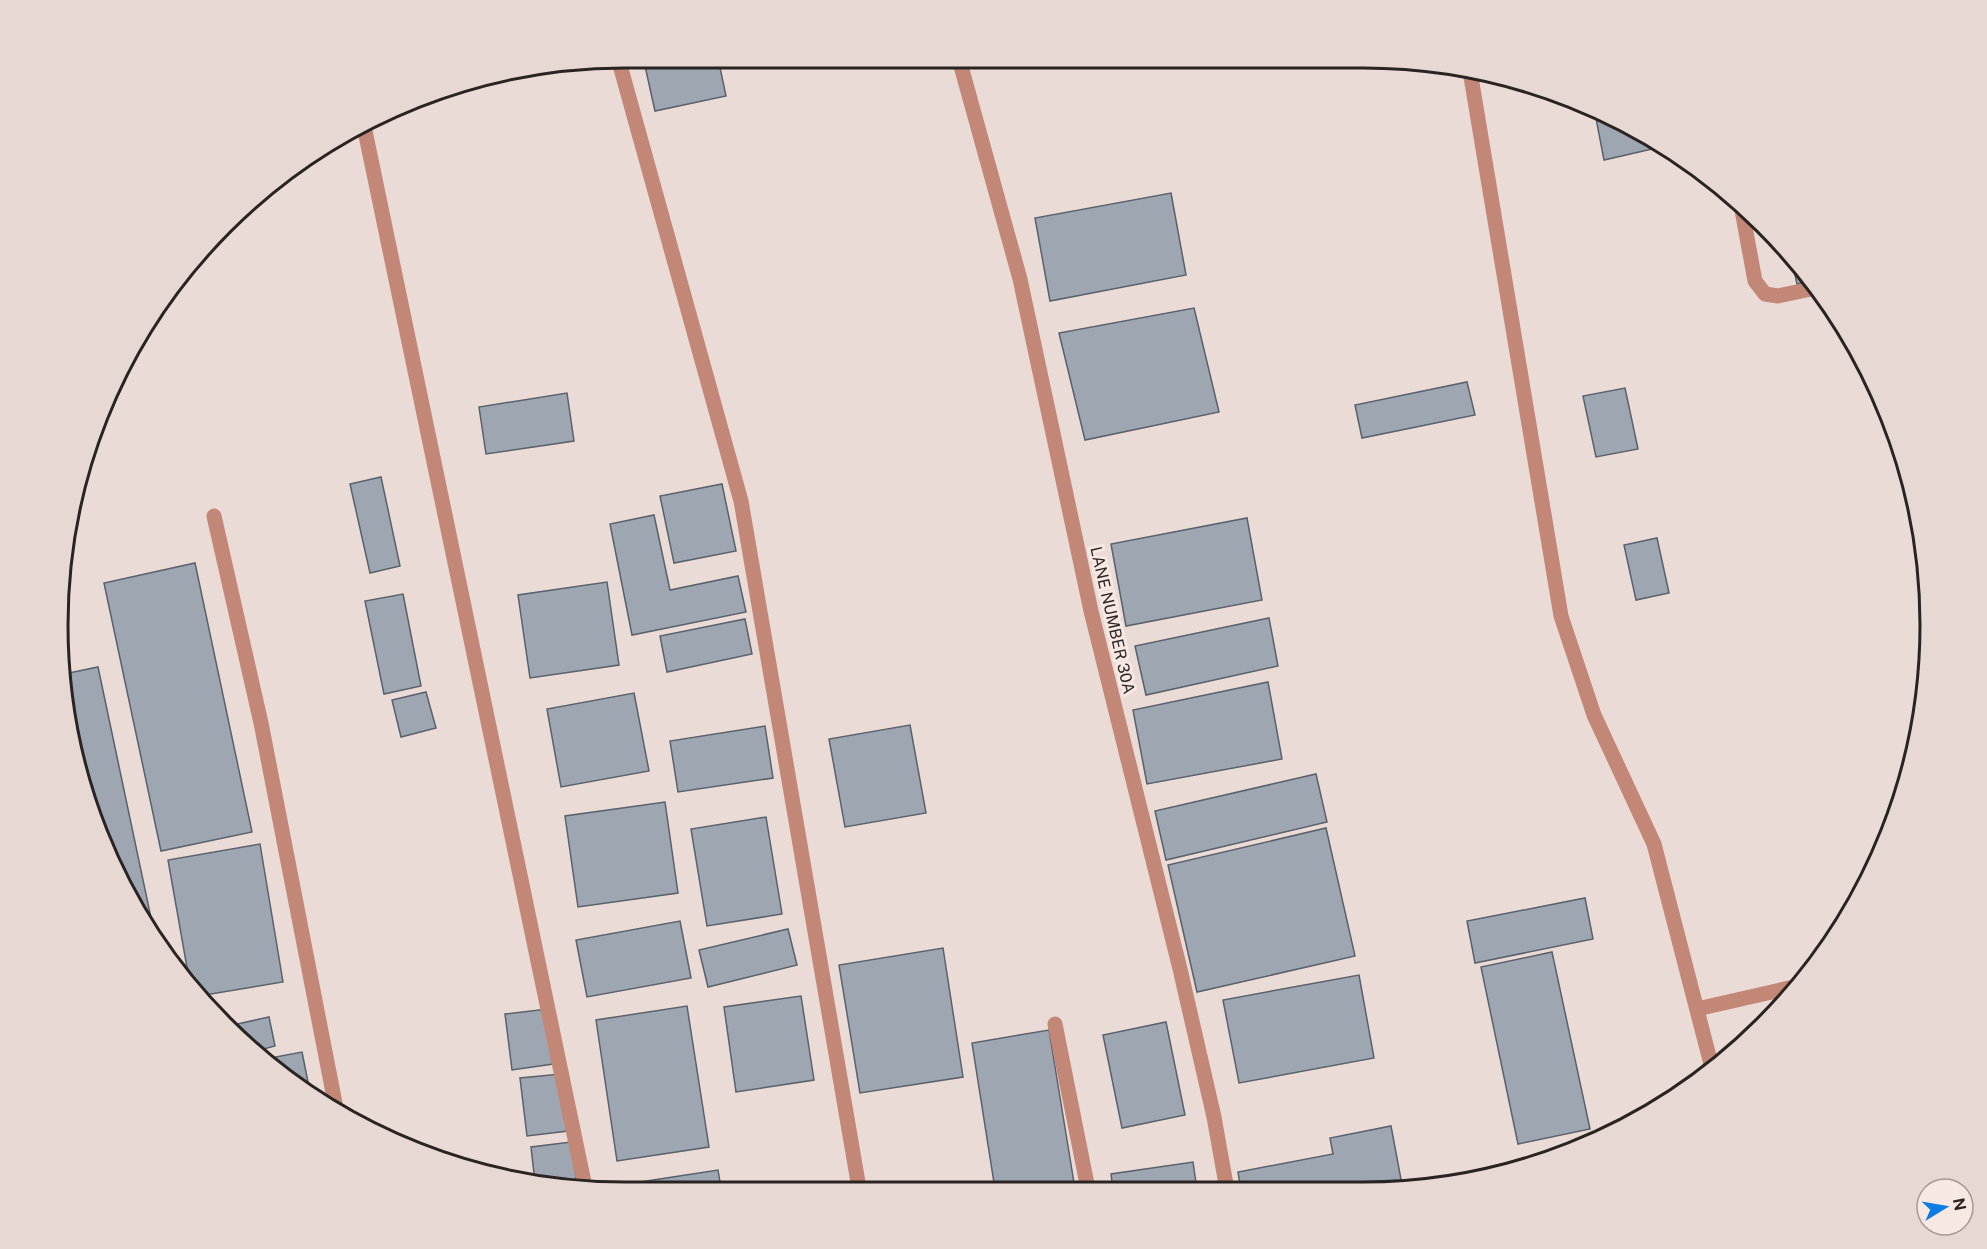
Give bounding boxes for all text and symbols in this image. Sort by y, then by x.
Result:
street label: LANE NUMBER 30A [1086,545,1139,696]
north arrow [1915,1177,1975,1237]
text: N [1949,1196,1970,1212]

